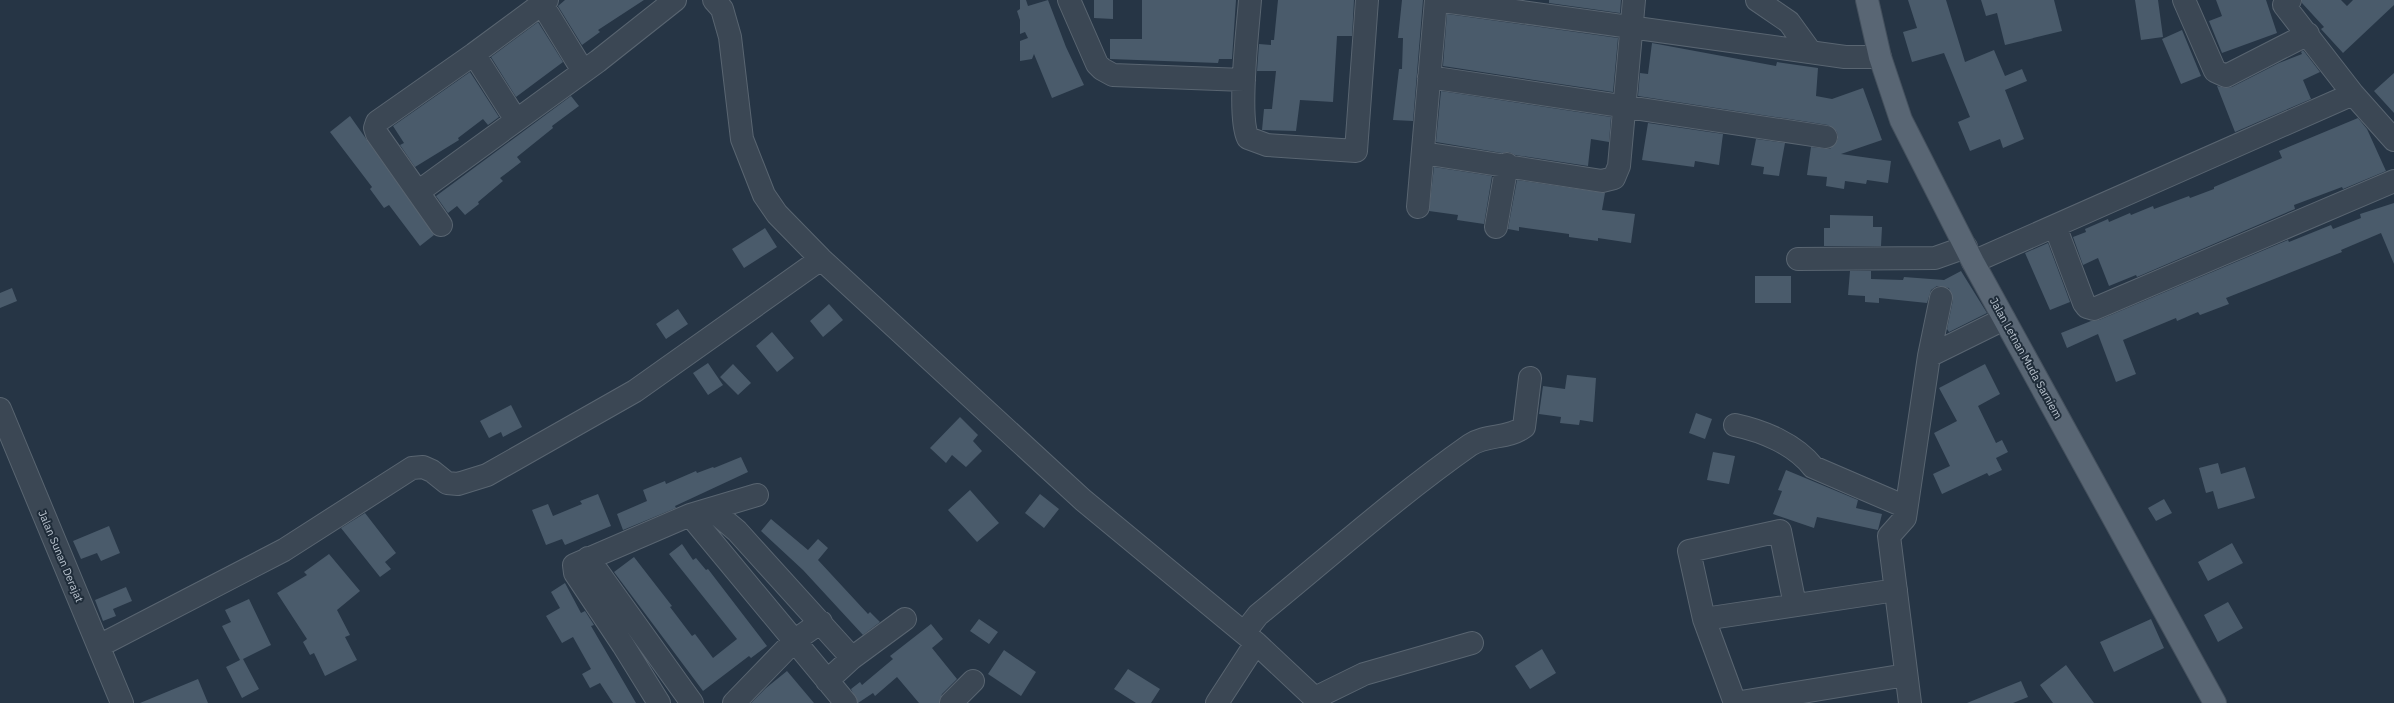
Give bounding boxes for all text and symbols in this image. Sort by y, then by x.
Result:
street label: Jalan Letnan Muda Sarniem [1987,295,2065,421]
street label: Jalan Sunan Derajat [35,508,87,604]

